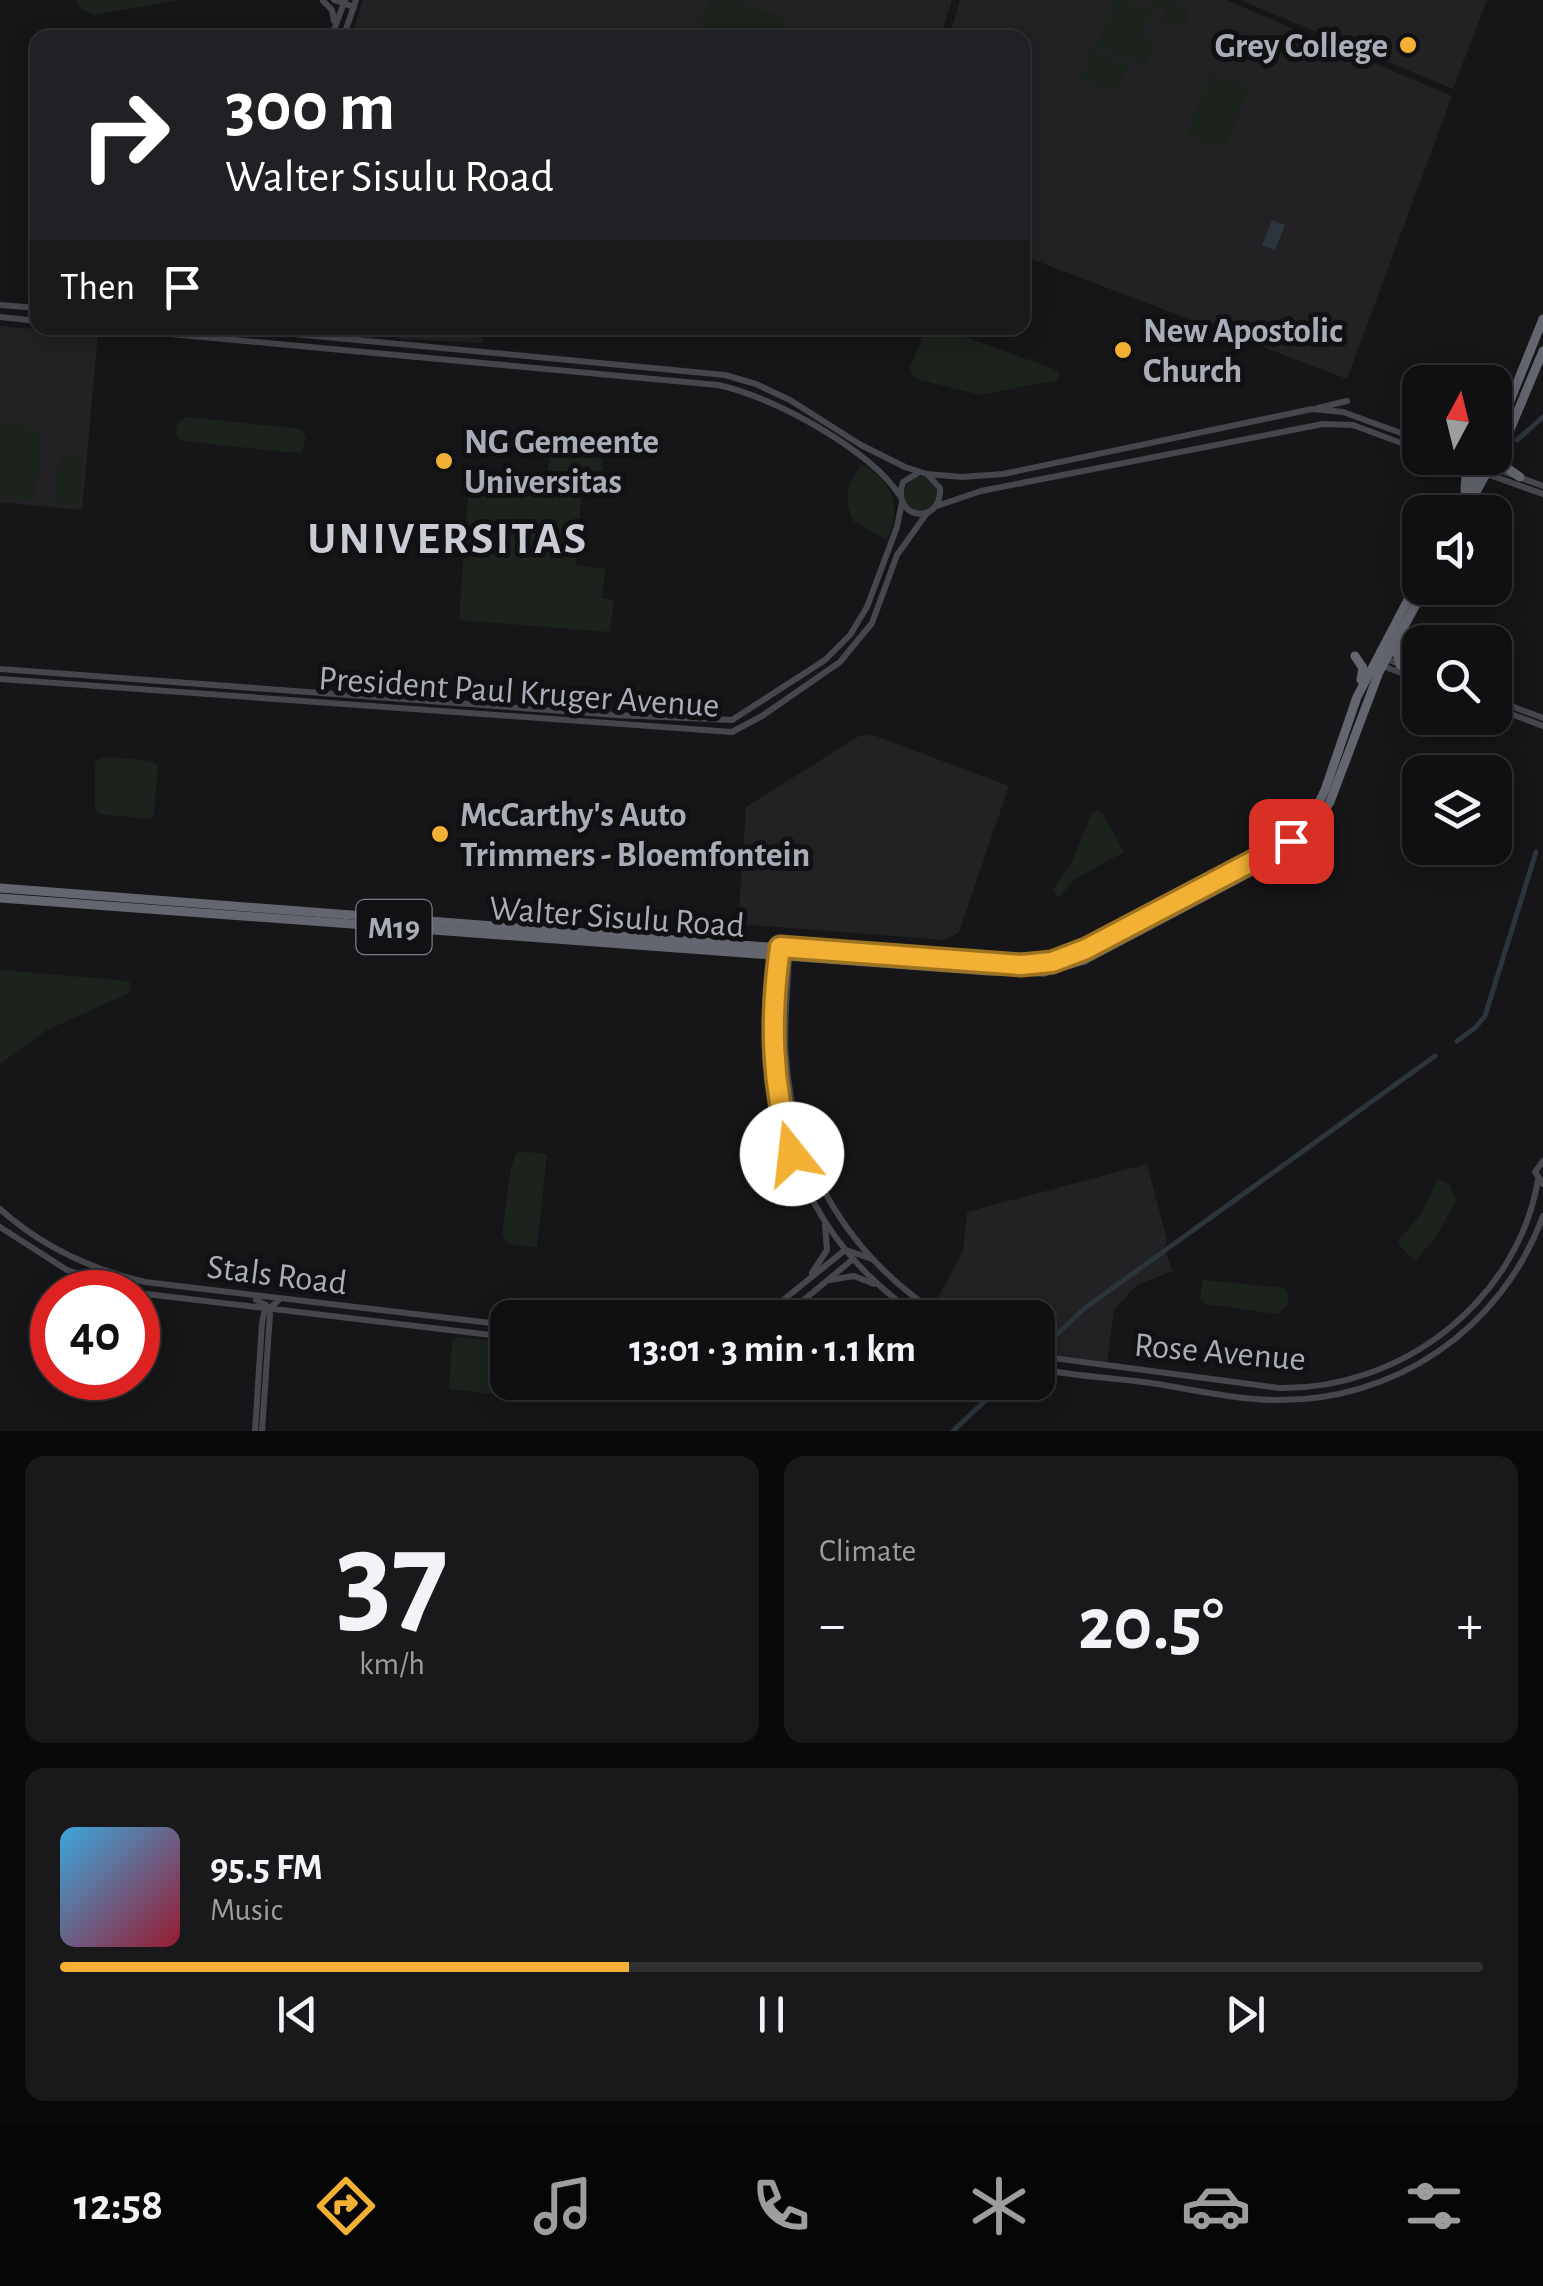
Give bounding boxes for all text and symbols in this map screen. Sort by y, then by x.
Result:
place label: Grey College [1215,29,1388,64]
marker: Grey College [1397,34,1419,56]
icon: right [60,70,190,200]
text: 300 m [225,73,395,143]
text: Walter Sisulu Road [225,155,554,200]
icon: arrive [155,260,210,315]
text: Then [60,269,135,307]
place label: New Apostolic Church [1143,314,1343,389]
marker: New Apostolic Church [1112,339,1134,361]
north arrow [1402,365,1512,475]
map controls [1402,365,1512,865]
place label: NG Gemeente Universitas [464,425,659,500]
marker: NG Gemeente Universitas [433,450,455,472]
button: sound [1402,495,1512,605]
district label: UNIVERSITAS [307,517,589,562]
button: search [1402,625,1512,735]
street label: President Paul Kruger Avenue [317,661,721,724]
button: layers [1402,755,1512,865]
place label: McCarthy's Auto Trimmers - Bloemfontein [460,798,810,873]
pin [1249,799,1334,884]
icon: arrive [1264,814,1319,869]
marker: McCarthy's Auto Trimmers - Bloemfontein [429,823,451,845]
street label: Walter Sisulu Road [488,891,746,944]
road number: M19 [356,900,432,954]
position arrow [740,1102,844,1206]
street label: Stals Road [205,1250,349,1301]
speed limit sign: 40 [30,1270,160,1400]
street label: Rose Avenue [1133,1328,1307,1377]
text: 13:01 · 3 min · 1.1 km [629,1331,916,1369]
text: 37 [336,1515,448,1645]
text: Climate [819,1535,916,1567]
text: 20.5° [1078,1588,1224,1663]
text: − [819,1598,845,1653]
text: + [1457,1598,1483,1653]
text: km/h [359,1648,425,1680]
text: 95.5 FM [210,1849,323,1887]
text: Music [210,1894,283,1926]
icon: previous [270,1987,325,2042]
icon: pause [744,1987,799,2042]
icon: next [1218,1987,1273,2042]
icon: directions [311,2171,381,2241]
icon: music [528,2171,598,2241]
icon: phone [746,2171,816,2241]
icon: climate [964,2171,1034,2241]
icon: car [1181,2171,1251,2241]
icon: filters [1399,2171,1469,2241]
text: 12:58 [74,2183,163,2228]

